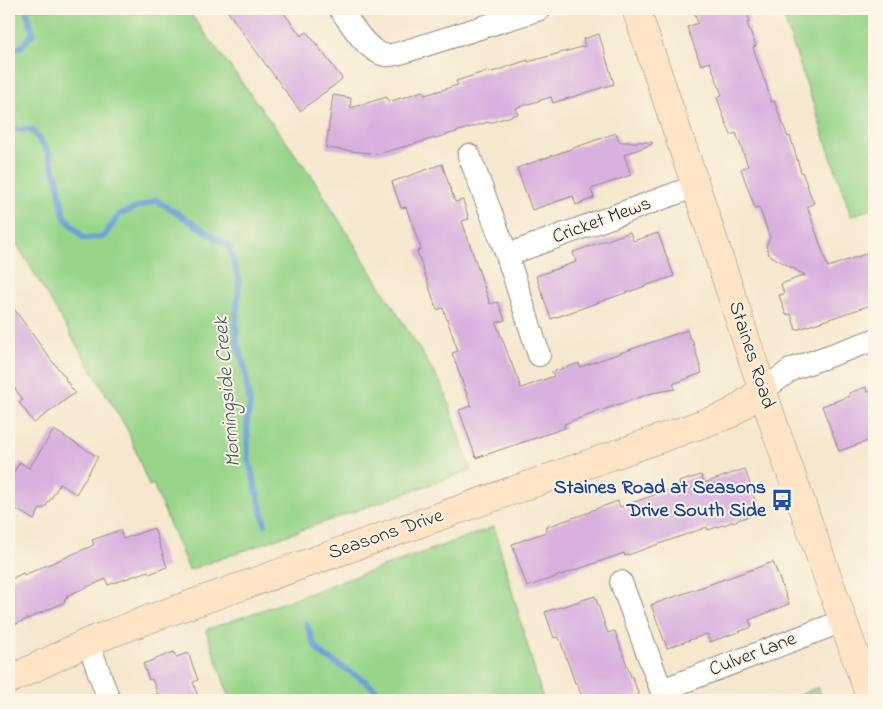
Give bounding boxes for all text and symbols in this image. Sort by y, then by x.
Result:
street label: Cricket Mews [548,190,656,252]
street label: Staines Road [720,298,782,412]
water label: Morningside Creek [206,315,251,469]
place label: Staines Road at Seasons Drive South Side [554,474,767,526]
bus stop icon: Staines Road at Seasons Drive South Side [769,487,795,513]
street label: Seasons Drive [325,502,447,568]
street label: Culver Lane [705,625,801,685]

